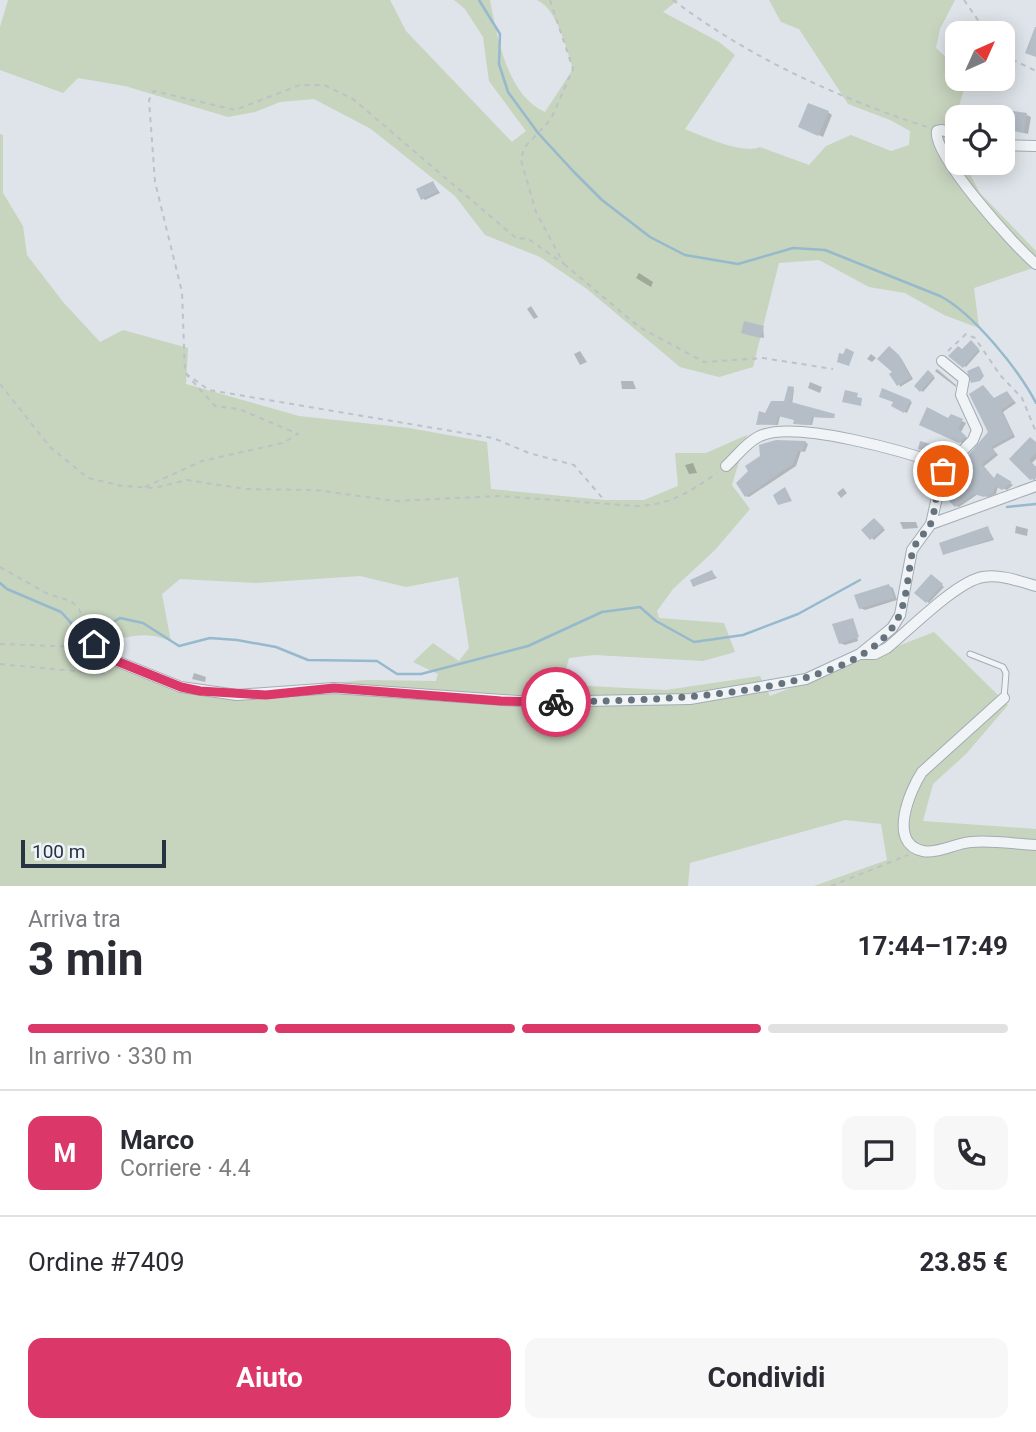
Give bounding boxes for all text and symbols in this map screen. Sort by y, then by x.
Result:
north arrow [945,21,1015,91]
map controls [945,21,1015,175]
button: locate [945,105,1015,175]
pin [913,441,973,501]
icon: bag [924,452,962,490]
pin [64,614,124,674]
icon: home [75,625,113,663]
courier [521,667,591,737]
icon: bike [537,683,575,721]
scale bar [21,837,166,869]
text: 100 m [32,840,85,863]
text: Arriva tra [28,906,121,933]
text: 17:44–17:49 [858,931,1008,961]
text: 3 min [28,932,144,986]
text: In arrivo · 330 m [28,1043,193,1070]
button: chat [842,1116,916,1190]
button: phone [934,1116,1008,1190]
text: Marco [120,1125,194,1155]
text: M [54,1138,76,1168]
text: Corriere · 4.4 [120,1155,251,1182]
text: Ordine #7409 [28,1247,185,1277]
text: 23.85 € [919,1247,1008,1277]
button: Aiuto [28,1338,511,1418]
button: Condividi [525,1338,1008,1418]

